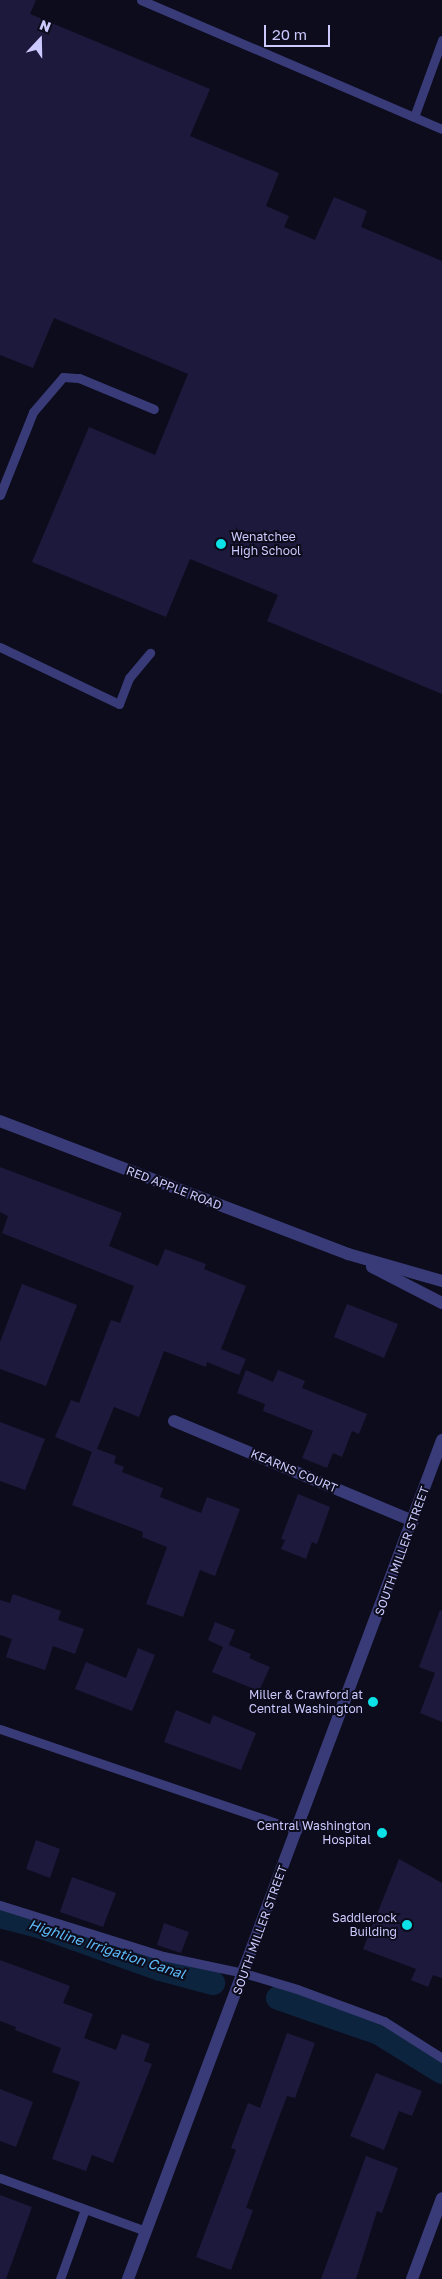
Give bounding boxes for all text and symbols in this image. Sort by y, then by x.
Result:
north arrow [15,15,65,65]
scale bar [267,15,333,47]
text: N [38,16,54,35]
text: 20 m [272,25,307,43]
place label: Wenatchee High School [231,530,301,558]
marker: Wenatchee High School [215,538,227,550]
street label: RED APPLE ROAD [124,1163,224,1213]
street label: KEARNS COURT [248,1446,340,1496]
street label: SOUTH MILLER STREET [372,1484,432,1618]
place label: Miller & Crawford at Central Washington [249,1688,363,1716]
marker: Miller & Crawford at Central Washington [367,1696,379,1708]
place label: Central Washington Hospital [257,1819,371,1847]
marker: Central Washington Hospital [375,1826,389,1840]
street label: SOUTH MILLER STREET [230,1863,290,1997]
place label: Saddlerock Building [332,1911,397,1939]
water label: Highline Irrigation Canal [27,1916,187,1982]
marker: Saddlerock Building [401,1919,413,1931]

